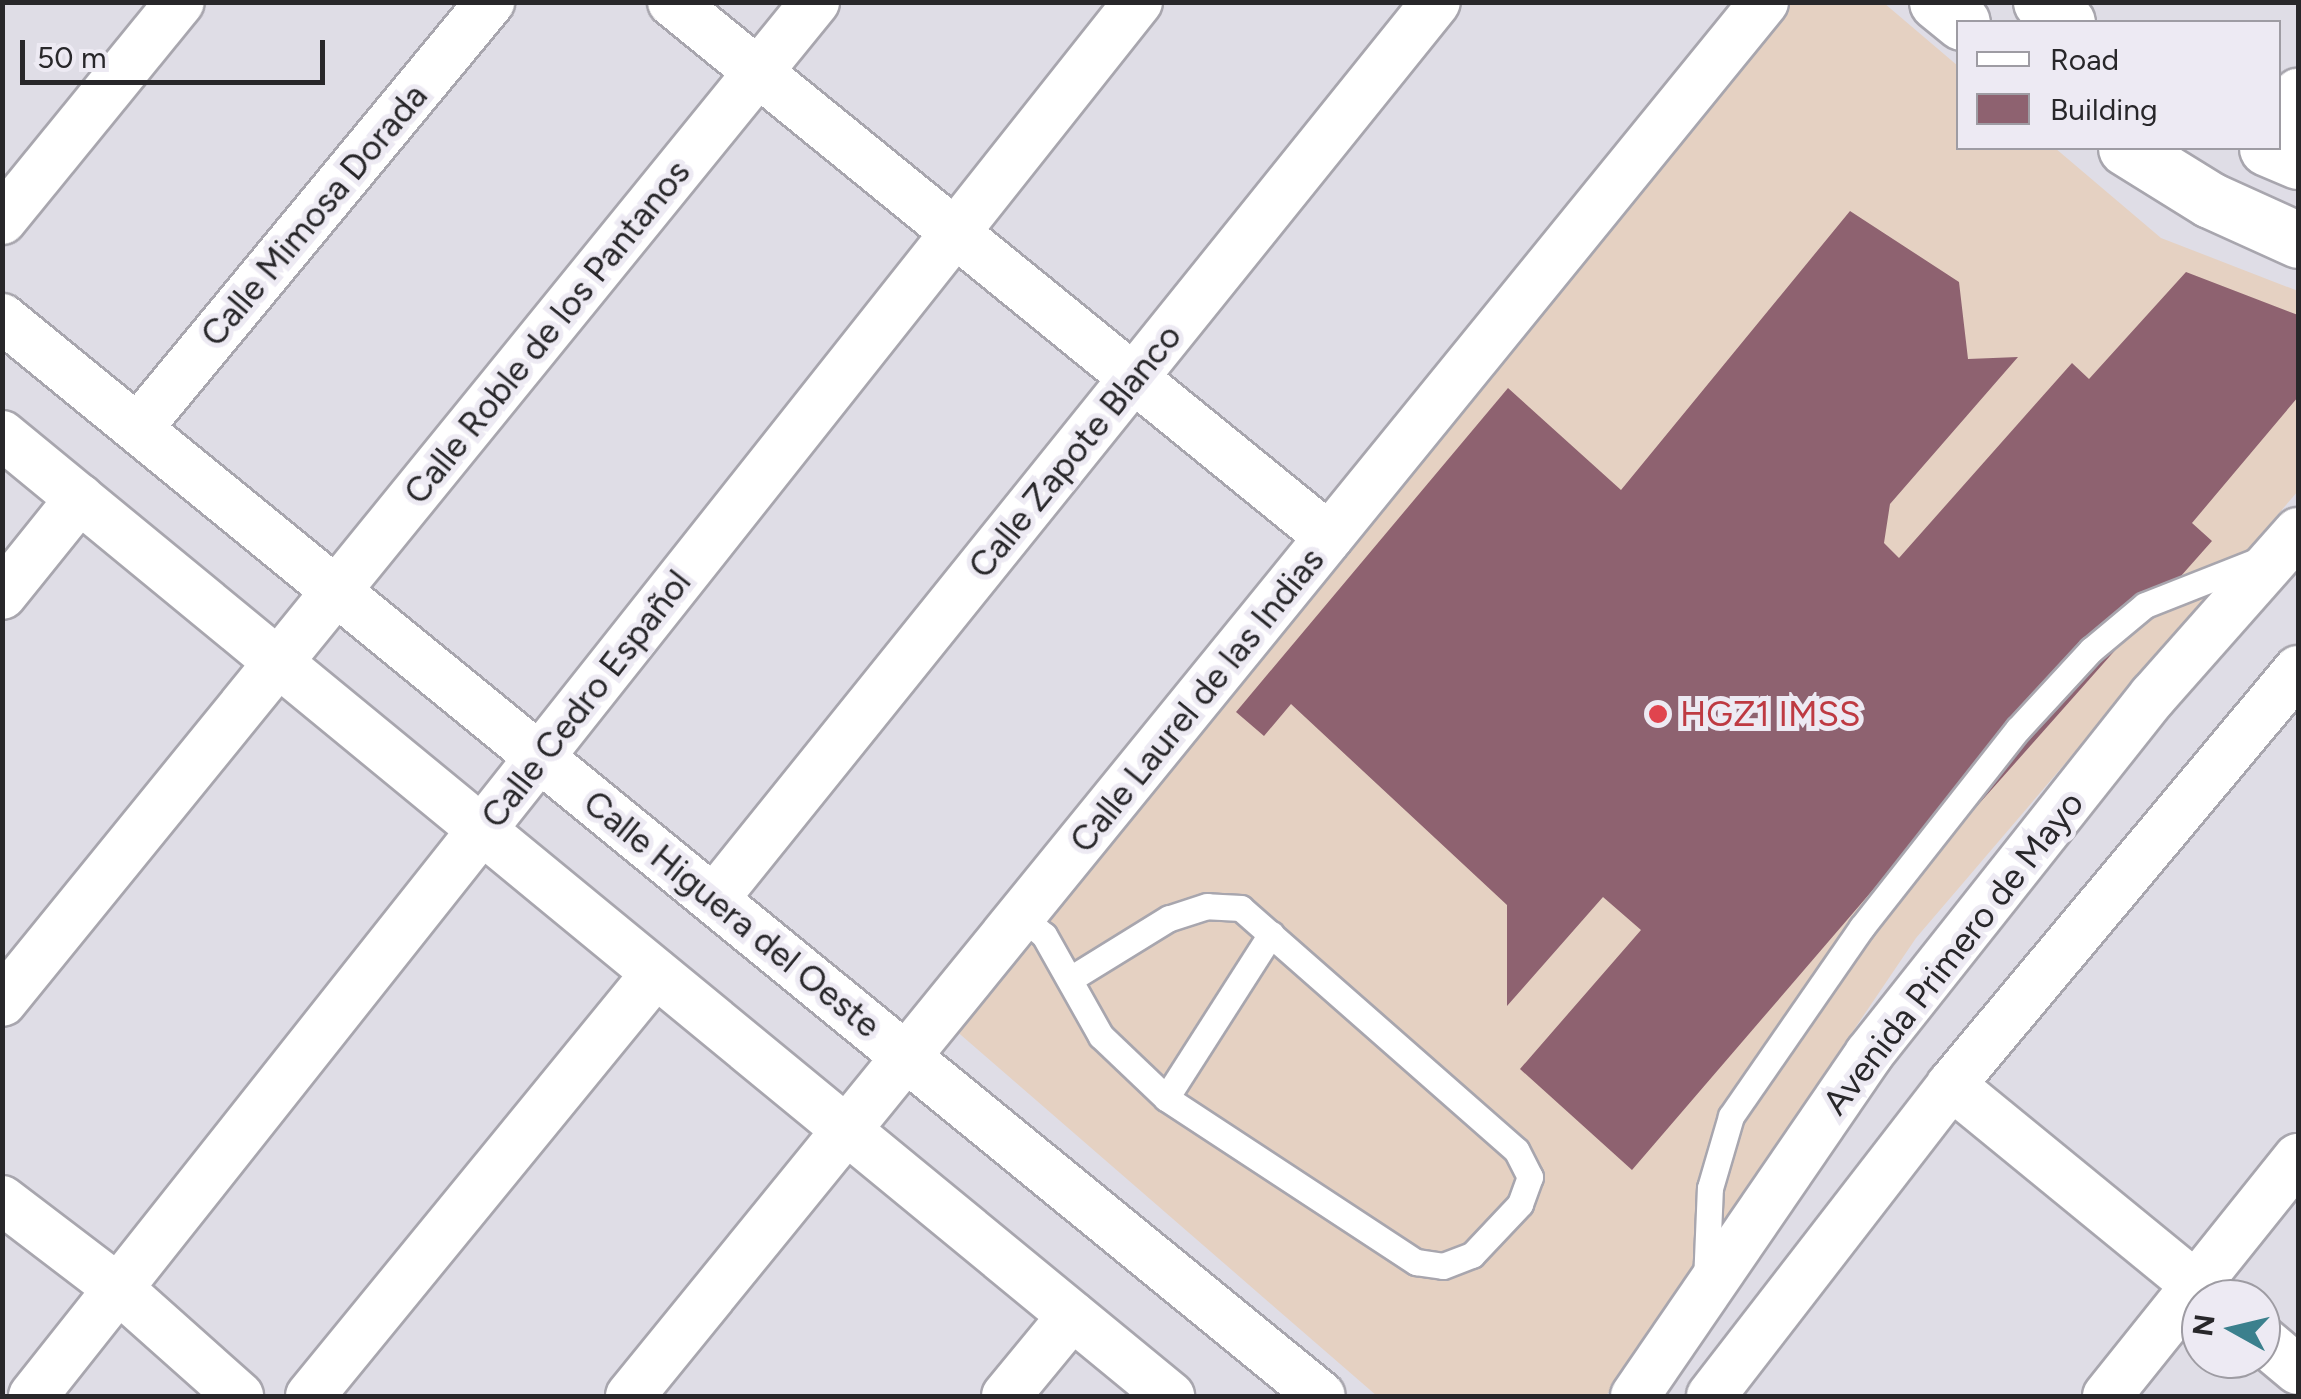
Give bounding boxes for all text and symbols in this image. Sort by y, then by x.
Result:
scale bar [25,20,330,82]
legend [1956,20,2281,150]
text: 50 m [37,39,106,76]
text: Road [2050,41,2119,78]
street label: Calle Mimosa Dorada [192,75,436,355]
text: Building [2050,91,2158,128]
street label: Calle Roble de los Pantanos [395,152,699,512]
street label: Calle Zapote Blanco [960,316,1190,586]
street label: Calle Laurel de las Indias [1061,539,1333,861]
street label: Calle Cedro Español [472,562,700,836]
place label: HGZ1 IMSS [1680,693,1860,735]
marker: HGZ1 IMSS [1645,701,1671,727]
street label: Calle Higuera del Oeste [575,782,889,1046]
street label: Avenida Primero de Mayo [1814,783,2092,1123]
north arrow [2181,1279,2281,1379]
text: N [2185,1312,2222,1338]

